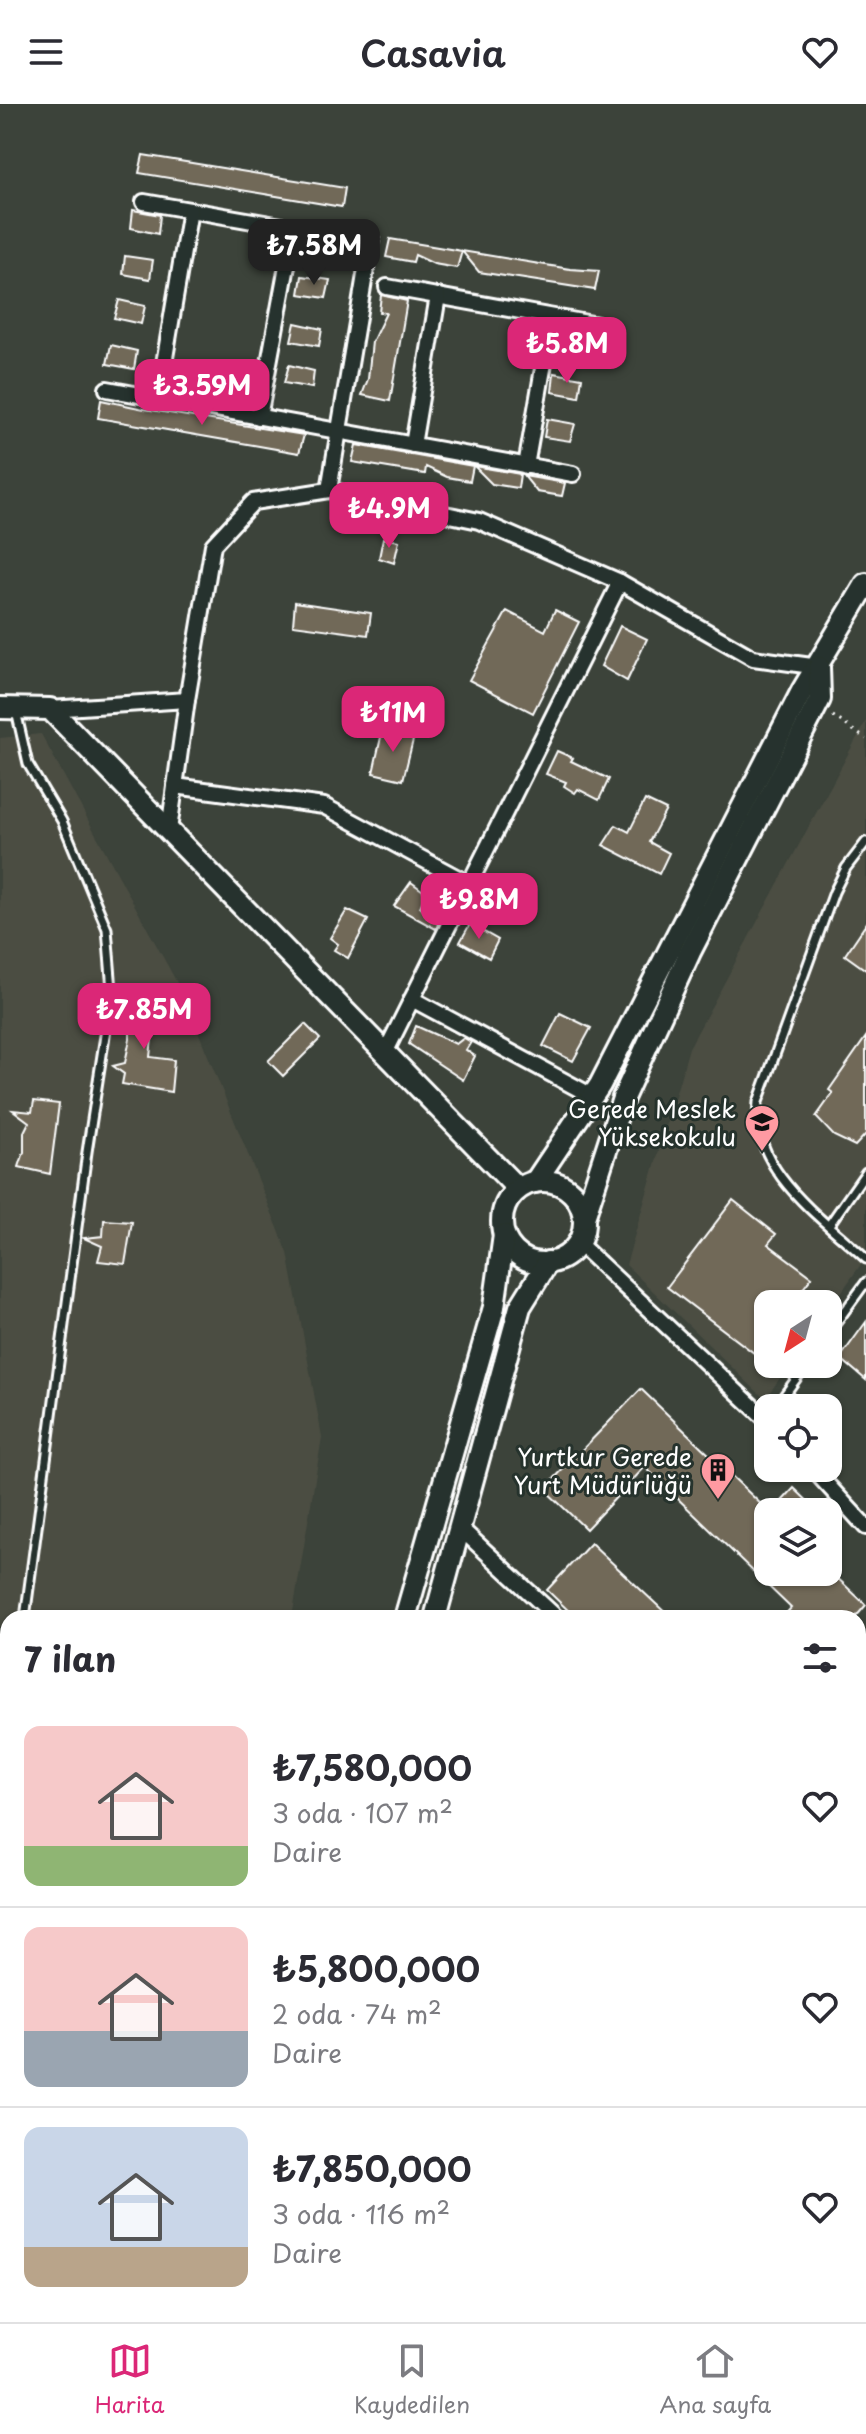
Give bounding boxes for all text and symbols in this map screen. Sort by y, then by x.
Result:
text: Casavia [360,25,506,79]
icon: menu [24,30,68,74]
icon: heart [798,30,842,74]
pin: ₺7.58M [249,219,379,287]
text: ₺7.58M [266,225,362,264]
pin: ₺5.8M [511,317,623,385]
text: ₺5.8M [525,323,609,362]
pin: ₺3.59M [137,359,267,427]
text: ₺3.59M [153,365,251,404]
pin: ₺4.9M [333,482,445,550]
text: ₺4.9M [347,488,431,527]
pin: ₺11M [346,686,440,754]
text: ₺11M [360,692,426,731]
pin: ₺9.8M [423,873,535,941]
text: ₺9.8M [439,879,519,918]
pin: ₺7.85M [79,983,209,1051]
text: ₺7.85M [96,989,192,1028]
place label: Gerede Meslek Yüksekokulu [568,1090,736,1154]
school or university icon: Gerede Meslek Yüksekokulu [743,1103,781,1153]
north arrow [754,1290,842,1378]
map controls [754,1290,842,1586]
button: locate [754,1394,842,1482]
place label: Yurtkur Gerede Yurt Müdürlüğü [514,1438,692,1502]
building icon: Yurtkur Gerede Yurt Müdürlüğü [699,1451,737,1501]
button: layers [754,1498,842,1586]
text: 7 ilan [24,1632,116,1684]
icon: filters [798,1636,842,1680]
text: ₺7,580,000 [272,1741,472,1793]
icon: home [88,1758,184,1854]
icon: heart [798,1784,842,1828]
text: 3 oda · 107 m² [272,1793,453,1832]
text: Daire [272,1832,342,1871]
text: ₺5,800,000 [272,1942,480,1994]
icon: home [88,1959,184,2055]
icon: heart [798,1985,842,2029]
text: 2 oda · 74 m² [272,1994,442,2033]
text: Daire [272,2033,342,2072]
text: ₺7,850,000 [272,2142,472,2194]
icon: home [88,2159,184,2255]
icon: heart [798,2185,842,2229]
text: 3 oda · 116 m² [272,2194,450,2233]
text: Daire [272,2233,342,2272]
tab: Harita [95,2339,165,2420]
tab: Kaydedilen [354,2339,470,2420]
tab: Ana sayfa [660,2339,771,2420]

